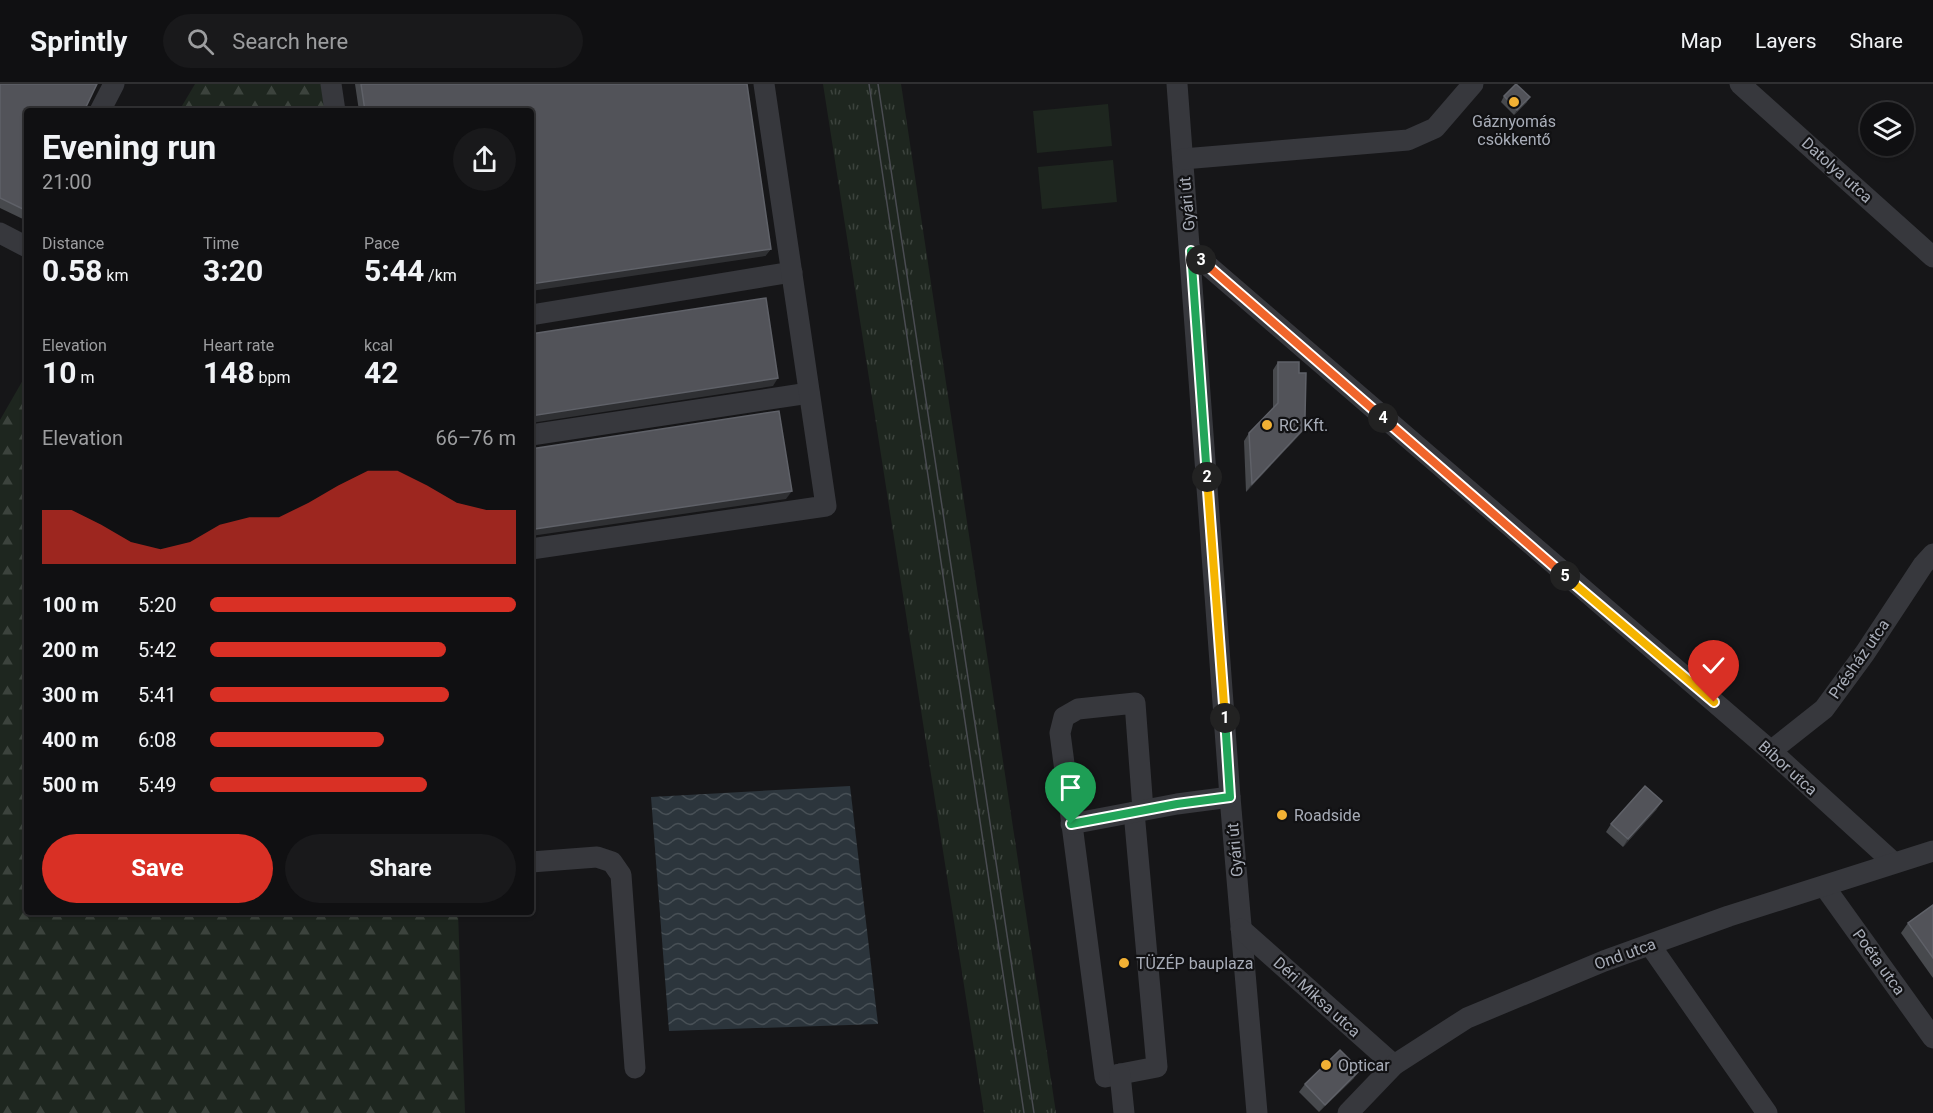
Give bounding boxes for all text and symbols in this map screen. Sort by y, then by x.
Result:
search box [163,14,583,68]
text: Sprintly [30,25,127,58]
icon: search [184,25,217,58]
text: Search here [232,29,348,54]
text: Map [1680,29,1722,53]
text: Layers [1755,29,1816,53]
text: Share [1849,29,1903,53]
marker: Gáznyomás csökkentő [1507,95,1521,109]
map controls [1860,102,1914,156]
button: layers [1860,102,1914,156]
place label: Gáznyomás csökkentő [1472,112,1556,149]
text: Evening run [42,128,216,167]
button: share [453,128,516,191]
street label: Datolya utca [1798,133,1876,207]
text: 21:00 [42,170,92,194]
street label: Gyári út [1175,176,1199,232]
text: Distance [42,234,104,253]
text: Time [203,234,239,253]
text: Pace [364,234,400,253]
pin: 3 [1186,245,1216,275]
text: 3 [1196,250,1206,269]
text: 0.58 [42,253,102,288]
text: 3:20 [203,253,263,288]
text: 5:44 [364,253,424,288]
text: km [102,266,128,285]
text: /km [424,266,457,285]
text: Elevation [42,336,107,355]
text: Heart rate [203,336,274,355]
text: kcal [364,336,393,355]
text: 10 [42,355,76,390]
text: 148 [203,355,255,390]
text: 42 [364,355,398,390]
text: m [76,368,94,387]
text: bpm [255,368,291,387]
pin: 4 [1368,403,1398,433]
text: 4 [1378,408,1388,427]
place label: RC Kft. [1279,416,1328,435]
marker: RC Kft. [1260,418,1274,432]
text: Elevation [42,426,123,450]
text: 66–76 m [435,426,516,450]
pin: 2 [1192,462,1222,492]
text: 2 [1202,467,1212,486]
pin: 5 [1550,561,1580,591]
text: 5 [1560,566,1570,585]
text: 100 m [42,593,99,617]
text: 5:20 [138,593,177,617]
street label: Présház utca [1825,616,1893,702]
text: 200 m [42,638,99,662]
text: 5:42 [138,638,177,662]
pin [1688,640,1739,702]
icon: check [1697,649,1730,682]
text: 300 m [42,683,99,707]
text: 5:41 [138,683,177,707]
pin: 1 [1210,703,1240,733]
text: 1 [1220,708,1230,727]
text: 400 m [42,728,99,752]
text: 6:08 [138,728,177,752]
street label: Bíbor utca [1755,737,1821,799]
pin [1045,762,1096,824]
icon: arrive [1054,771,1087,804]
text: 500 m [42,773,99,797]
text: 5:49 [138,773,177,797]
place label: Roadside [1294,806,1360,825]
marker: Roadside [1275,808,1289,822]
street label: Gyári út [1223,822,1247,878]
button: Save [42,834,273,903]
button: Share [285,834,516,903]
street label: Poéta utca [1849,925,1909,999]
street label: Ond utca [1592,934,1658,974]
street label: Déri Miksa utca [1270,953,1364,1041]
place label: TÜZÉP bauplaza [1136,954,1253,973]
marker: TÜZÉP bauplaza [1117,956,1131,970]
place label: Opticar [1338,1056,1390,1075]
marker: Opticar [1319,1058,1333,1072]

